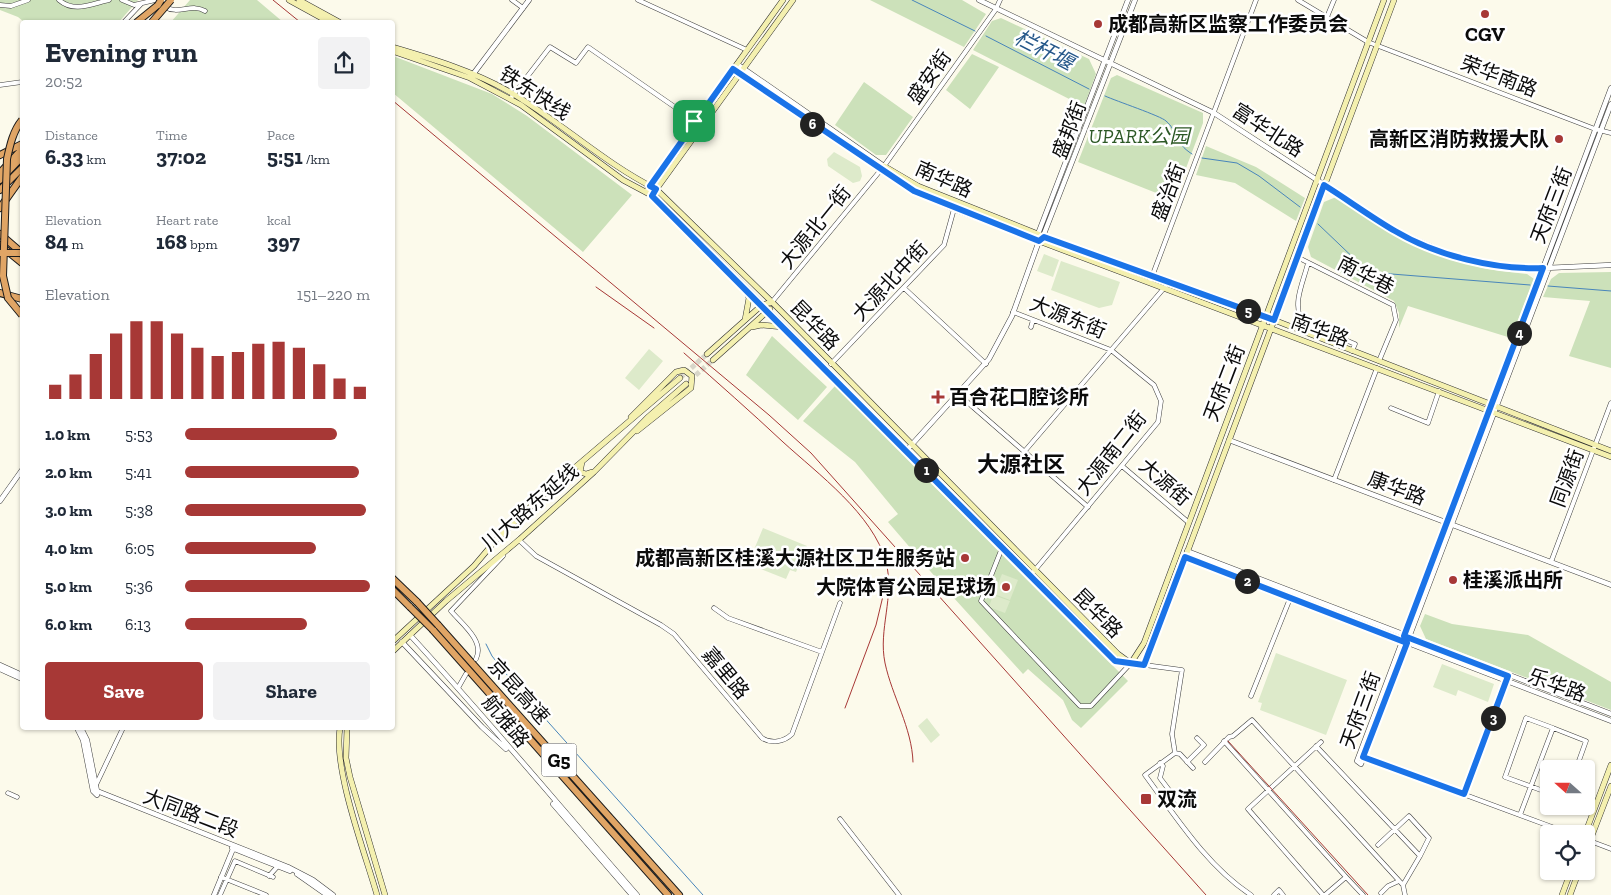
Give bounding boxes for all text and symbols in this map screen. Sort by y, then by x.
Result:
marker: CGV [1479,8,1491,20]
place label: 成都高新区监察工作委员会 [1108,12,1348,36]
marker: 成都高新区监察工作委员会 [1092,18,1104,30]
place label: CGV [1465,22,1505,46]
water label: 栏杆堰 [1010,24,1081,76]
text: Evening run [45,36,198,69]
button: share [318,37,370,89]
street label: 盛安街 [902,46,956,108]
street label: 荣华南路 [1457,50,1541,102]
street label: 铁东快线 [495,61,575,125]
text: 20:52 [45,72,82,91]
street label: 盛邦街 [1047,98,1091,162]
street label: 富华北路 [1228,98,1308,162]
pin [673,100,715,142]
icon: arrive [680,107,708,135]
pin: 6 [800,112,824,136]
text: 6 [809,116,816,133]
park label: UPARK公园 [1088,124,1193,148]
text: Distance [45,127,98,144]
text: Time [156,127,187,144]
text: Pace [267,127,295,144]
place label: 高新区消防救援大队 [1369,127,1549,151]
marker: 高新区消防救援大队 [1553,133,1565,145]
text: 6.33 [45,144,83,169]
text: 37:02 [156,144,206,169]
text: 5:51 [267,144,303,169]
text: km [83,151,106,168]
text: /km [303,151,330,168]
street label: 南华路 [912,156,976,202]
street label: 盛治街 [1146,160,1190,224]
street label: 天府三街 [1525,163,1577,247]
street label: 大源北一街 [774,181,856,273]
text: Elevation [45,212,102,229]
text: Heart rate [156,212,218,229]
text: kcal [267,212,291,229]
text: 84 [45,229,68,254]
text: 168 [156,229,187,254]
text: 397 [267,229,300,254]
text: m [68,236,84,253]
text: bpm [187,236,218,253]
street label: 大源北中街 [847,236,933,326]
street label: 南华巷 [1334,251,1398,299]
text: Elevation [45,285,110,304]
text: 151–220 m [297,285,370,304]
street label: 大源东街 [1026,291,1110,343]
street label: 昆华路 [786,295,844,355]
pin: 5 [1236,298,1260,324]
text: 5 [1245,303,1252,320]
street label: 南华路 [1288,308,1352,352]
pin: 4 [1506,320,1532,346]
text: 4 [1516,325,1523,342]
street label: 天府二街 [1198,341,1250,425]
place label: 百合花口腔诊所 [949,385,1089,409]
marker: 百合花口腔诊所 [931,390,945,404]
street label: 大源南二街 [1071,406,1151,500]
text: 1.0 km [45,425,90,444]
text: 5:53 [125,425,153,444]
street label: 同源街 [1545,446,1589,510]
district label: 大源社区 [977,451,1065,478]
street label: 大源街 [1134,453,1196,511]
pin: 1 [914,458,938,482]
street label: 川大路东延线 [477,459,583,555]
text: 1 [924,462,929,479]
text: 2.0 km [45,463,92,482]
text: 5:41 [125,463,152,482]
street label: 康华路 [1365,466,1429,510]
text: 3.0 km [45,501,92,520]
text: 5:38 [125,501,153,520]
text: 4.0 km [45,539,93,558]
text: 6:05 [125,539,155,558]
place label: 成都高新区桂溪大源社区卫生服务站 [635,546,955,570]
marker: 成都高新区桂溪大源社区卫生服务站 [959,552,971,564]
pin: 2 [1234,568,1260,594]
place label: 桂溪派出所 [1463,568,1563,592]
text: 2 [1244,573,1251,590]
marker: 桂溪派出所 [1447,574,1459,586]
place label: 大院体育公园足球场 [816,575,996,599]
text: 5.0 km [45,577,92,596]
text: 5:36 [125,577,153,596]
marker: 大院体育公园足球场 [1000,581,1012,593]
street label: 昆华路 [1068,583,1128,643]
text: 6.0 km [45,615,92,634]
text: 6:13 [125,615,151,634]
street label: 嘉里路 [698,642,754,704]
street label: 京昆高速 [483,653,555,729]
button: Save [45,662,203,720]
button: Share [213,662,370,720]
street label: 乐华路 [1525,663,1589,707]
street label: 天府三街 [1335,668,1385,752]
street label: 航雅路 [478,690,534,752]
pin: 3 [1480,706,1506,730]
text: 3 [1490,710,1497,727]
road number: G5 [542,744,576,776]
north arrow [1540,760,1595,815]
map controls [1540,760,1595,880]
street label: 大同路二段 [140,784,242,842]
place label: 双流 [1157,787,1197,811]
marker: 双流 [1139,792,1153,806]
button: locate [1540,825,1595,880]

